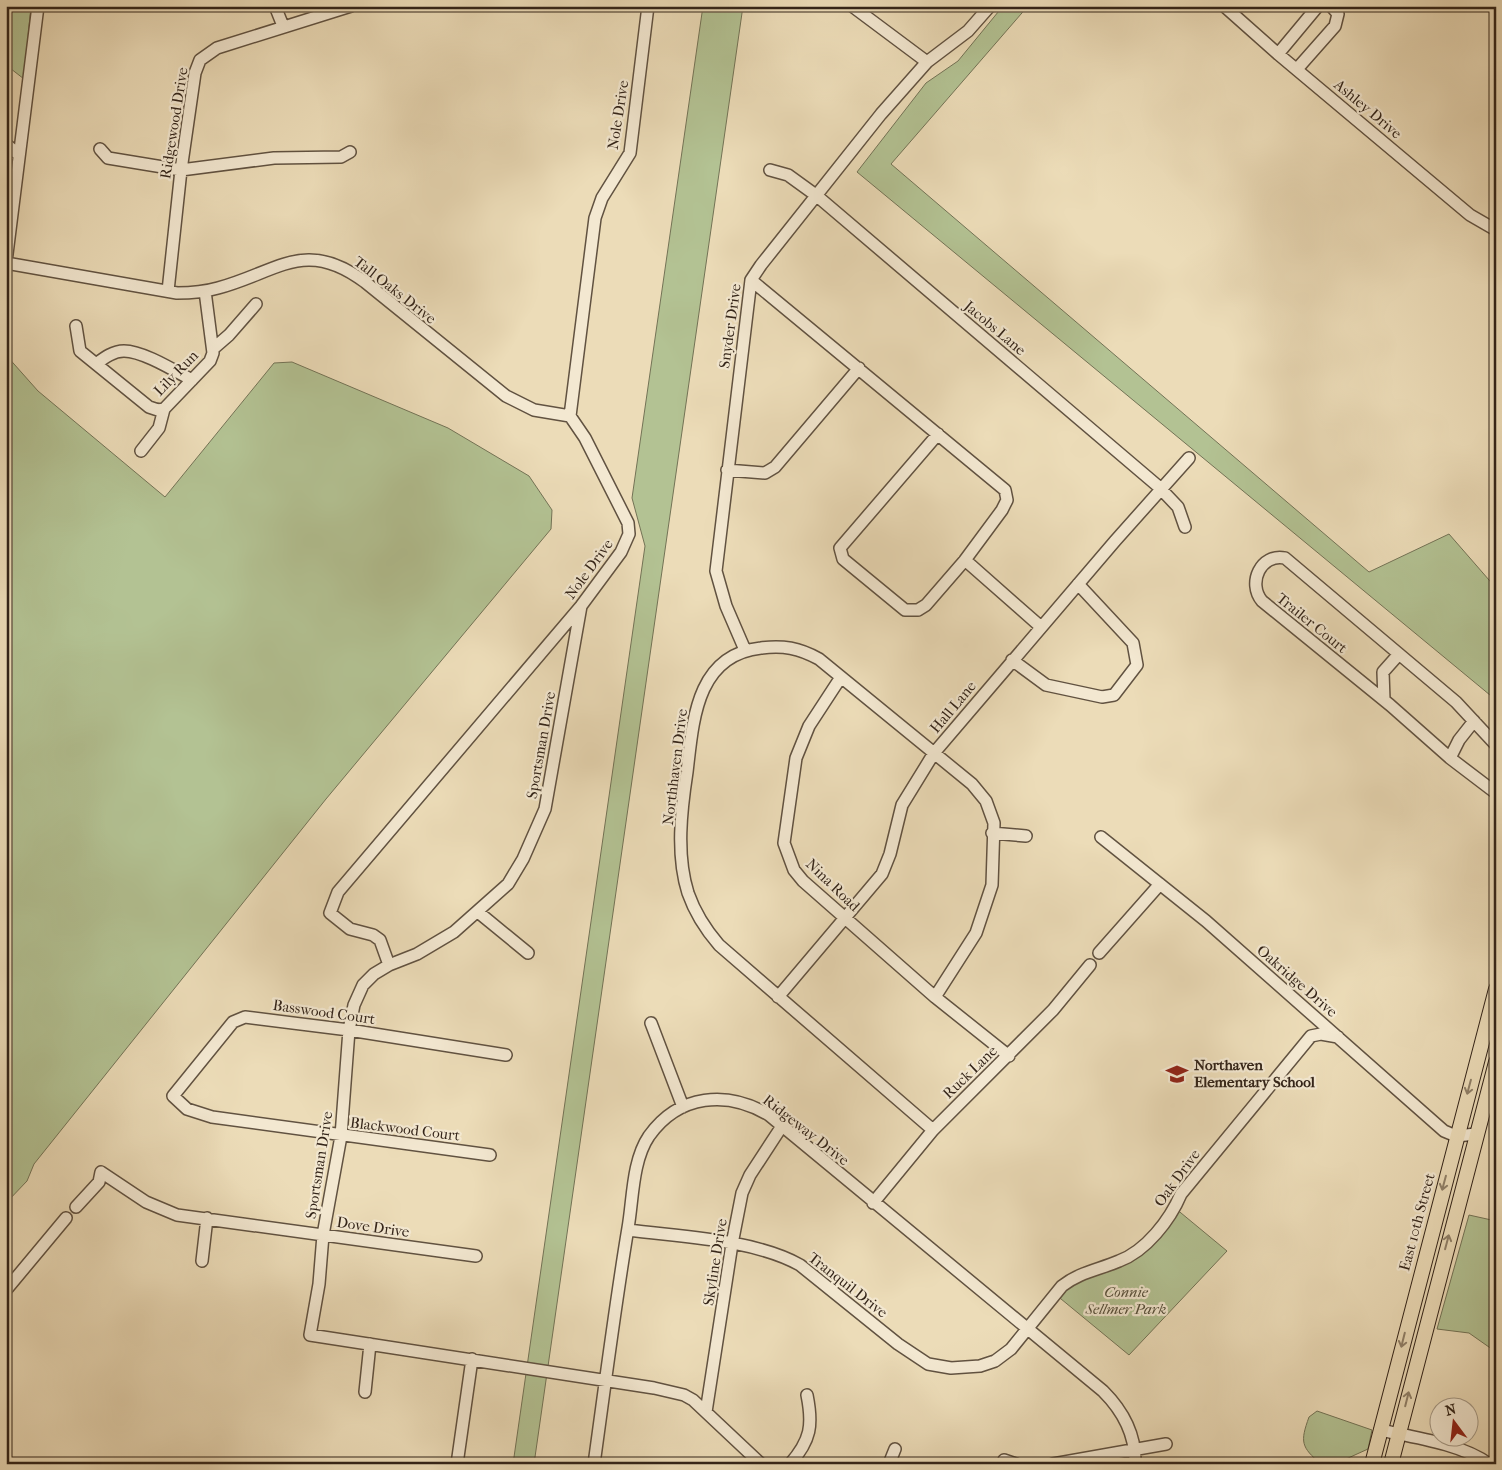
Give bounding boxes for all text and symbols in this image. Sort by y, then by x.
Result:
street label: Ridgewood Drive [156,65,192,180]
street label: Ashley Drive [1330,75,1406,143]
street label: Nole Drive [604,79,632,151]
street label: Tall Oaks Drive [350,252,440,328]
street label: Snyder Drive [715,282,745,369]
street label: Jacobs Lane [960,296,1030,359]
street label: Lily Run [150,346,202,400]
street label: Nole Drive [561,535,617,603]
street label: Trailer Court [1273,589,1351,657]
street label: Hall Lane [926,677,980,737]
street label: Sportsman Drive [523,689,559,800]
street label: Northhaven Drive [659,707,691,826]
street label: Nina Road [802,855,864,916]
street label: Oakridge Drive [1253,941,1341,1021]
street label: Basswood Court [272,996,377,1028]
street label: Ruck Lane [939,1041,1001,1102]
place label: Northaven Elementary School [1194,1056,1316,1091]
school or university icon: Northaven Elementary School [1164,1061,1190,1087]
one-way arrow [1464,1079,1474,1095]
street label: Ridgeway Drive [759,1091,853,1170]
street label: Sportsman Drive [302,1109,336,1220]
street label: Blackwood Court [349,1113,462,1145]
street label: Oak Drive [1150,1145,1204,1210]
street label: East 10th Street [1395,1171,1439,1273]
one-way arrow [1439,1175,1448,1191]
street label: Dove Drive [335,1213,411,1241]
street label: Skyline Drive [699,1217,731,1307]
one-way arrow [1443,1234,1453,1250]
street label: Tranquil Drive [805,1248,892,1322]
park label: Connie Sellmer Park [1085,1283,1167,1318]
one-way arrow [1398,1332,1407,1348]
one-way arrow [1403,1392,1412,1408]
north arrow [1430,1398,1480,1448]
text: N [1443,1400,1458,1420]

